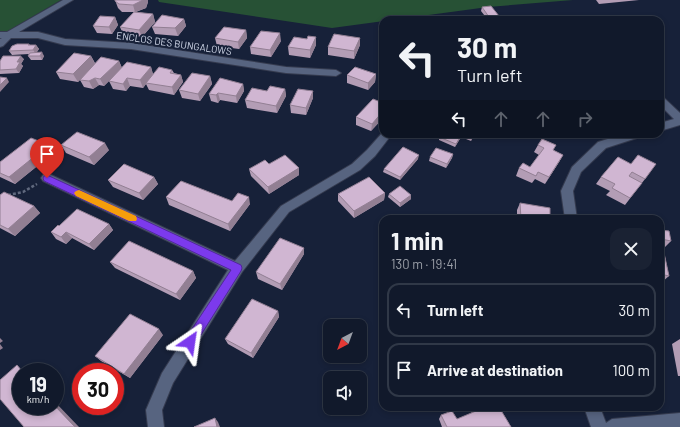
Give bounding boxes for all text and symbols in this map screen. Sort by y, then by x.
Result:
street label: ENCLOS DES BUNGALOWS [115,29,233,57]
text: 30 m [457,30,517,64]
icon: left [391,32,443,84]
text: Turn left [457,64,523,86]
icon: left [448,108,470,130]
icon: ahead [490,108,512,130]
icon: ahead [532,108,554,130]
icon: right [574,108,596,130]
pin [30,137,64,178]
icon: arrive [36,143,58,165]
text: 1 min [391,226,444,255]
button: close [610,228,652,270]
text: 130 m · 19:41 [391,256,457,272]
icon: left [393,299,415,321]
text: Turn left [427,301,483,319]
text: 30 m [618,301,650,319]
north arrow [323,319,367,363]
map controls [323,319,367,415]
position arrow [169,321,211,363]
icon: arrive [393,359,415,381]
text: Arrive at destination [427,361,563,379]
text: 100 m [612,361,650,379]
speed limit sign: 30 [72,363,124,415]
button: sound [323,371,367,415]
text: 19 [29,372,47,396]
text: km/h [27,393,49,405]

